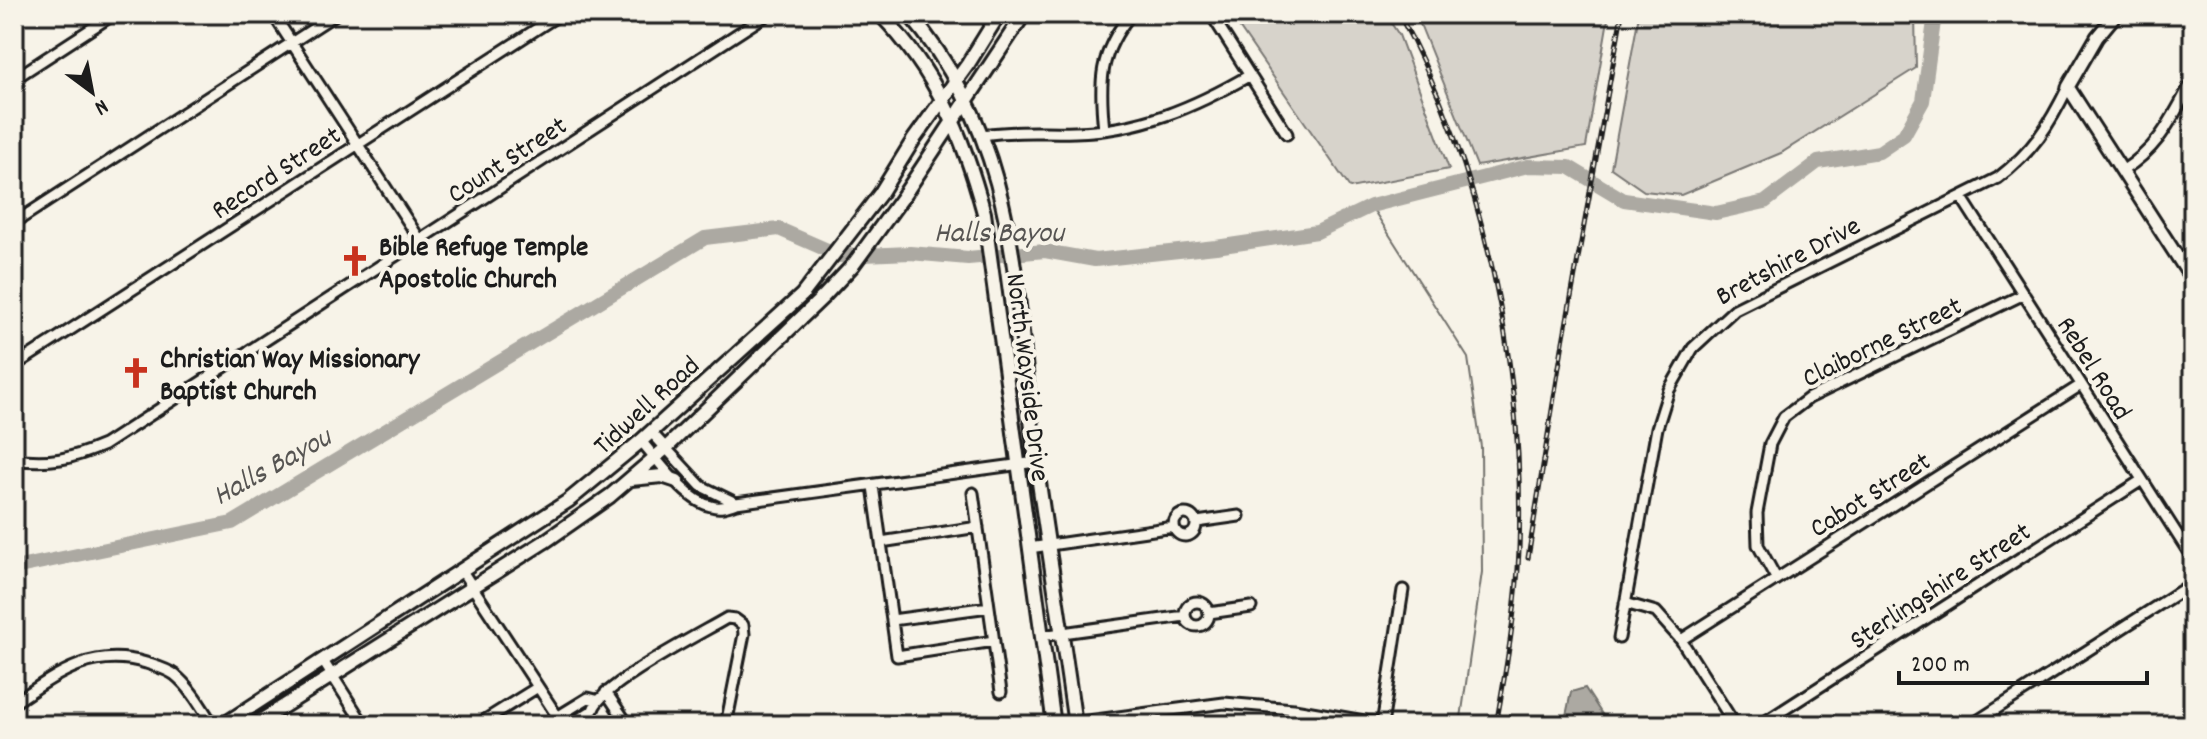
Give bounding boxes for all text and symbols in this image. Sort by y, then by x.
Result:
north arrow [52,52,132,132]
text: N [88,90,114,122]
street label: Count Street [441,108,577,216]
street label: Record Street [205,118,351,232]
street label: Bretshire Drive [1710,208,1869,318]
water label: Halls Bayou [934,214,1066,257]
place label: Bible Refuge Temple Apostolic Church [379,230,588,302]
church icon: Bible Refuge Temple Apostolic Church [338,244,372,278]
street label: North Wayside Drive [992,271,1058,484]
street label: Claiborne Street [1796,289,1970,400]
street label: Rebel Road [2044,310,2139,429]
place label: Christian Way Missionary Baptist Church [160,342,421,414]
street label: Tidwell Road [586,349,711,467]
church icon: Christian Way Missionary Baptist Church [119,356,153,390]
water label: Halls Bayou [206,418,342,519]
street label: Cabot Street [1803,444,1940,550]
street label: Sterlingshire Street [1843,514,2040,662]
scale bar [1899,635,2147,685]
text: 200 m [1911,649,1970,683]

